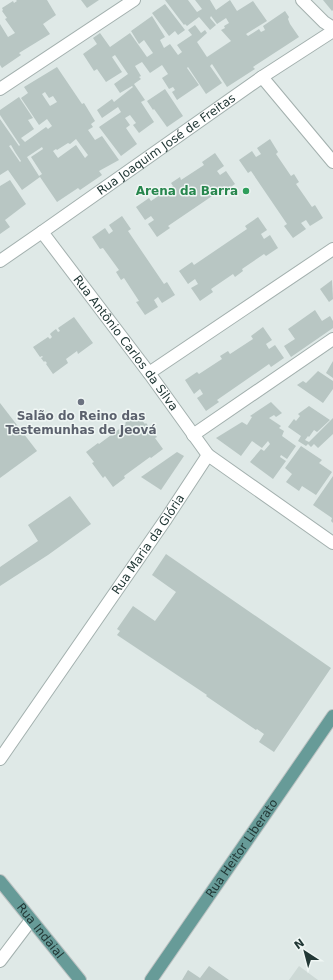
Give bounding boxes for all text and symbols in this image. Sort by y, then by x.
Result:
street label: Rua Joaquim José de Freitas [94,91,238,198]
place label: Arena da Barra [136,184,238,198]
marker: Arena da Barra [241,186,251,196]
street label: Rua Antônio Carlos da Silva [70,273,181,413]
marker: Salão do Reino das Testemunhas de Jeová [76,397,86,407]
place label: Salão do Reino das Testemunhas de Jeová [6,409,156,437]
street label: Rua Maria da Glória [109,491,187,597]
street label: Rua Heitor Liberato [203,796,281,900]
street label: Rua Indaial [14,900,67,961]
north arrow [285,932,325,972]
text: N [292,936,307,952]

